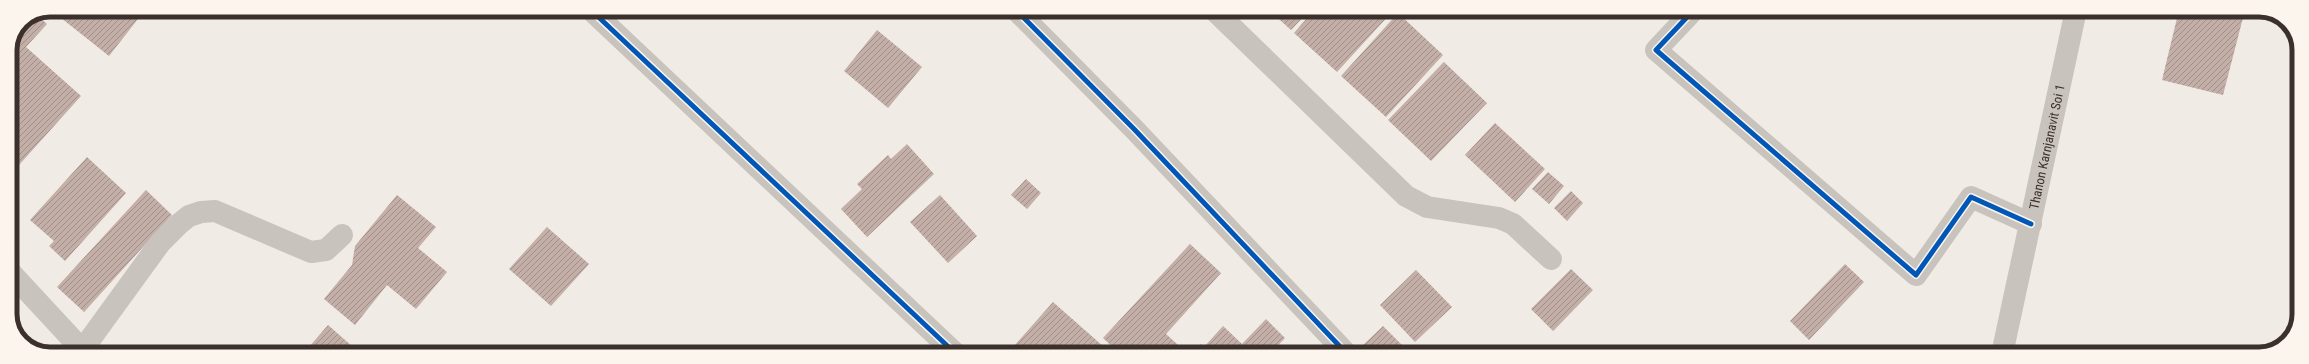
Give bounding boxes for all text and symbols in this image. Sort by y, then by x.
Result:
street label: Thanon Karnjanavit Soi 1 [2026,83,2068,211]

